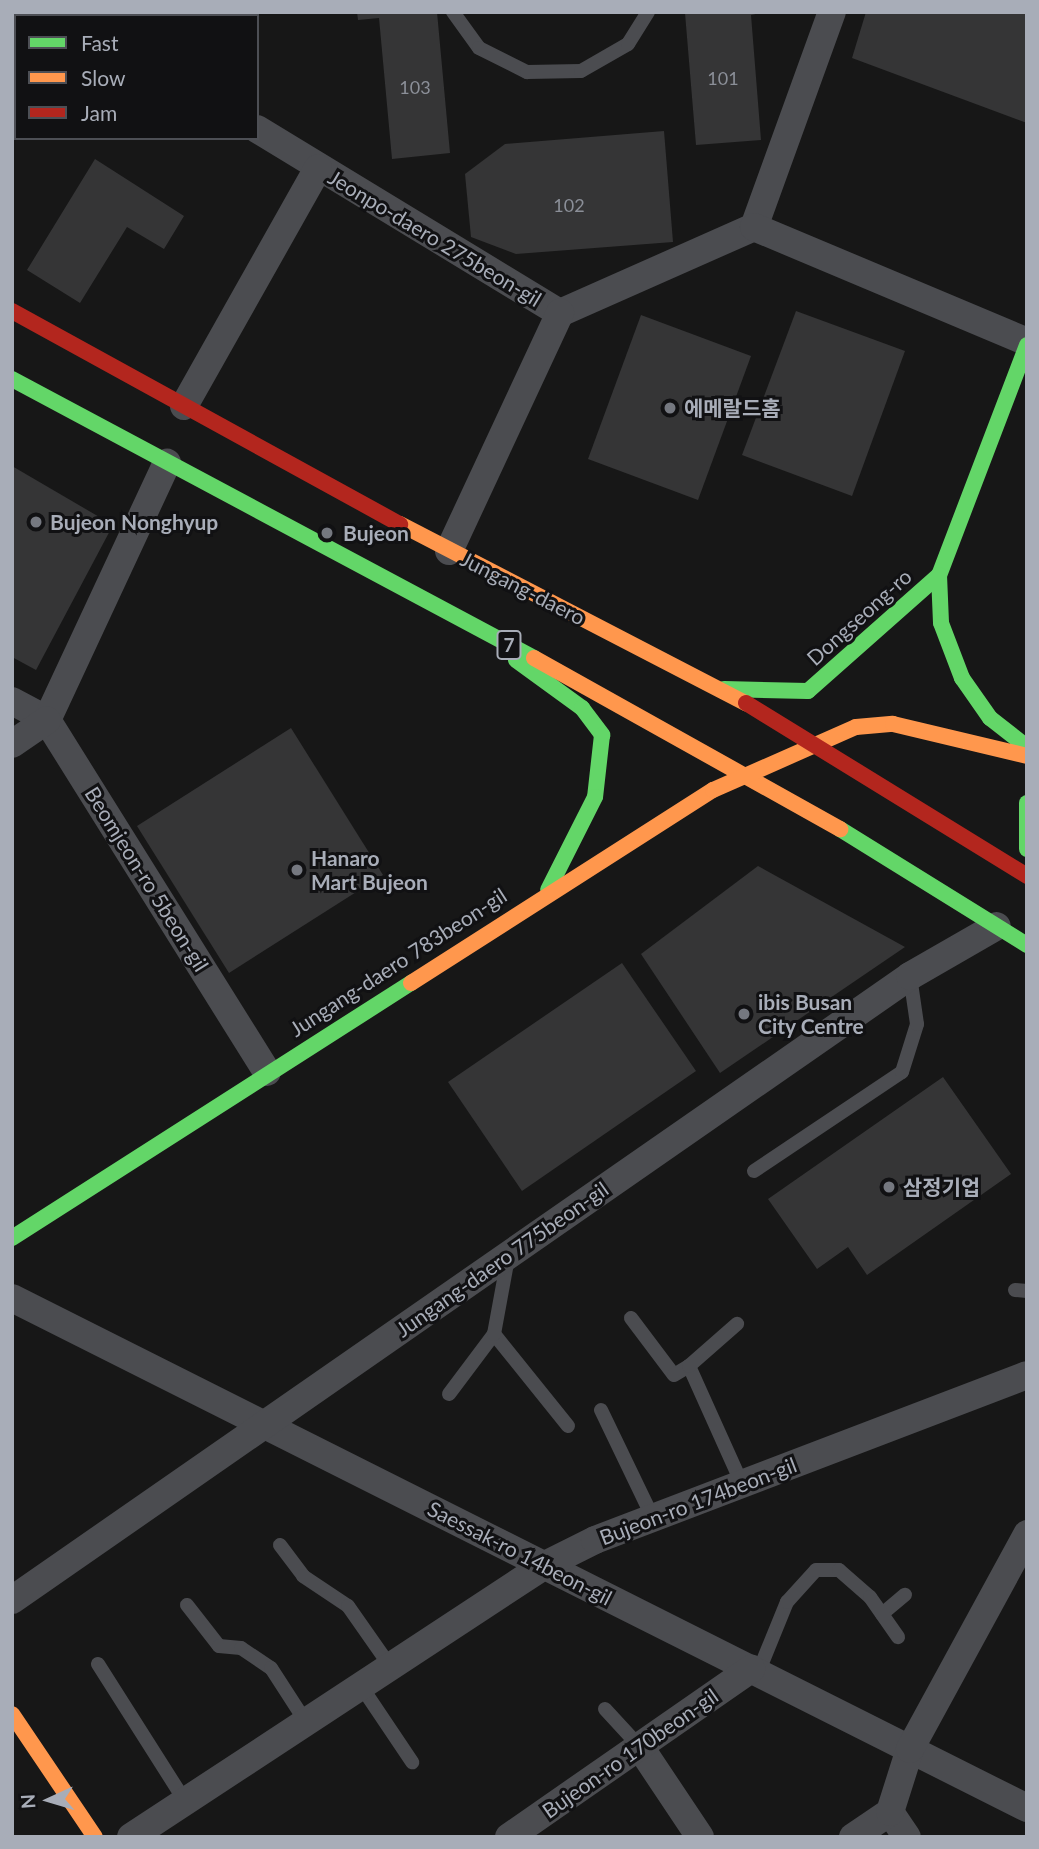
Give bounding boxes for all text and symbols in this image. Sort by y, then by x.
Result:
legend [14,14,259,140]
text: Fast [81,30,118,55]
text: Slow [81,65,125,90]
house number: 101 [707,67,739,89]
house number: 103 [399,76,431,98]
text: Jam [81,100,117,125]
street label: Jeonpo-daero 275beon-gil [324,164,546,312]
house number: 102 [553,194,585,216]
place label: 에메랄드홈 [684,395,781,421]
marker: 에메랄드홈 [662,400,678,416]
place label: Bujeon Nonghyup [50,509,218,535]
marker: Bujeon Nonghyup [28,514,44,530]
place label: Bujeon [343,520,409,546]
marker: Bujeon [317,523,337,543]
street label: Jungang-daero [457,546,589,630]
street label: Dongseong-ro [802,563,916,671]
road number: 7 [495,630,523,660]
street label: Beomjeon-ro 5beon-gil [80,782,214,976]
place label: Hanaro Mart Bujeon [311,845,428,895]
marker: Hanaro Mart Bujeon [289,862,305,878]
street label: Jungang-daero 783beon-gil [285,882,511,1042]
place label: ibis Busan City Centre [758,989,864,1039]
marker: ibis Busan City Centre [736,1006,752,1022]
place label: 삼정기업 [903,1174,980,1200]
street label: Jungang-daero 775beon-gil [391,1176,613,1342]
marker: 삼정기업 [881,1179,897,1195]
street label: Bujeon-ro 174beon-gil [596,1452,800,1550]
street label: Saessak-ro 14beon-gil [424,1496,616,1610]
street label: Bujeon-ro 170beon-gil [537,1683,723,1823]
north arrow [14,1765,84,1835]
text: N [16,1793,40,1810]

